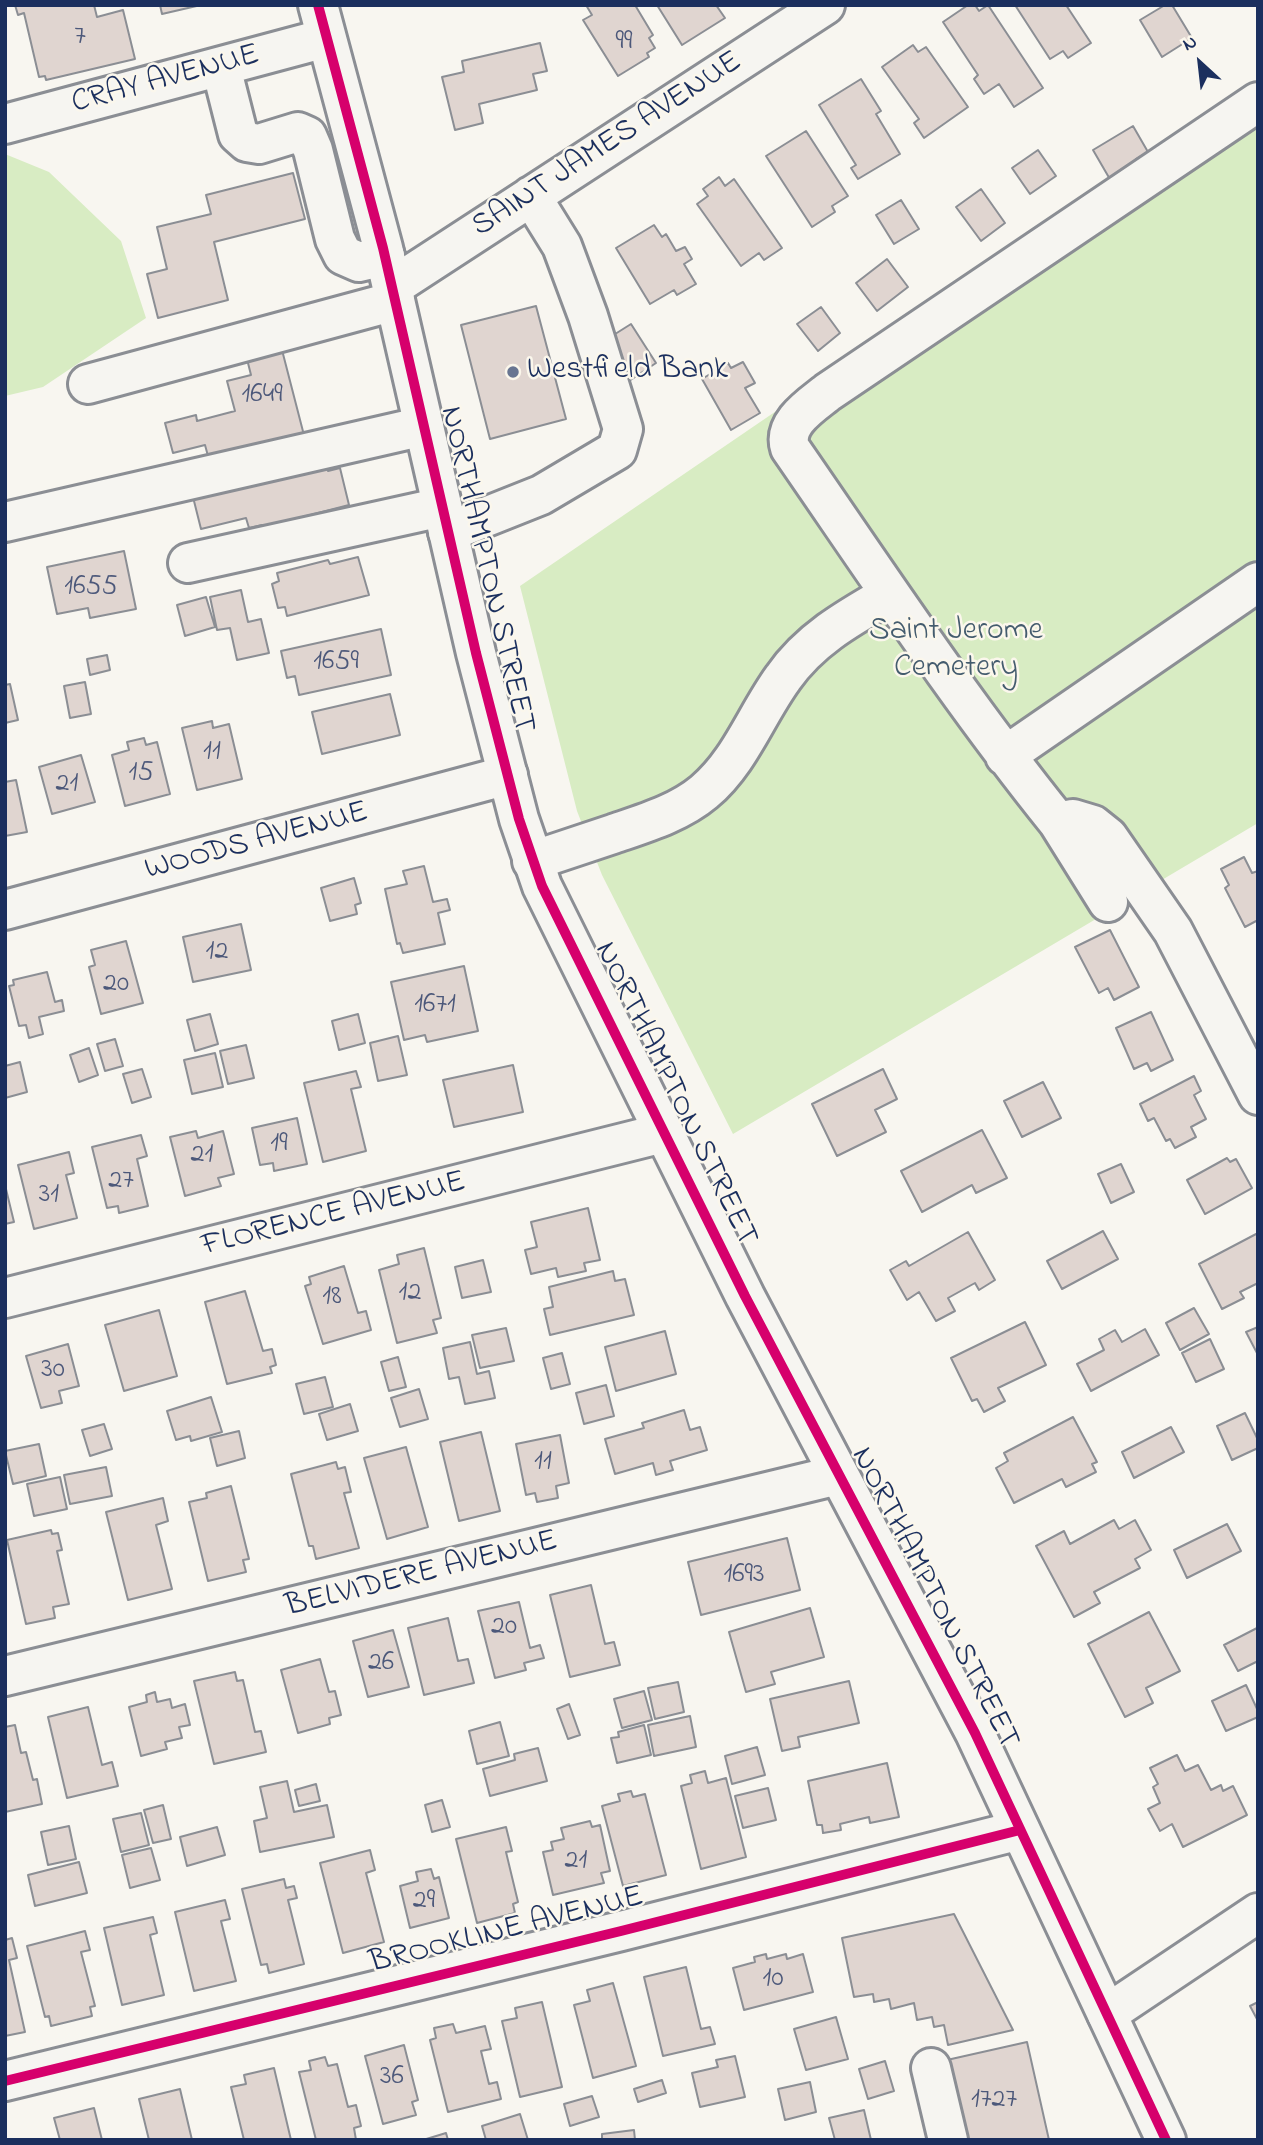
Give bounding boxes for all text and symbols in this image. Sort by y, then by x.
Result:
house number: 7 [74,21,86,55]
house number: 99 [616,26,632,60]
north arrow [1165,28,1235,98]
text: N [1178,29,1202,59]
street label: CRAY AVENUE [68,37,264,125]
street label: SAINT JAMES AVENUE [466,44,750,248]
place label: Westfield Bank [527,353,728,391]
marker: Westfield Bank [505,364,521,380]
house number: 1649 [241,379,283,413]
street label: NORTHAMPTON STREET [429,403,541,737]
house number: 1655 [64,571,118,605]
park label: Saint Jerome Cemetery [869,614,1043,689]
house number: 1659 [313,646,359,680]
house number: 11 [203,736,221,770]
house number: 15 [129,757,153,791]
house number: 21 [56,768,78,802]
street label: WOODS AVENUE [141,795,373,891]
house number: 12 [206,936,228,970]
street label: NORTHAMPTON STREET [584,937,764,1253]
house number: 20 [103,968,129,1002]
house number: 1671 [414,989,456,1023]
house number: 19 [270,1128,288,1162]
house number: 21 [191,1139,213,1173]
house number: 27 [108,1165,134,1199]
street label: FLORENCE AVENUE [198,1165,470,1267]
house number: 31 [39,1179,59,1213]
house number: 12 [399,1277,421,1311]
house number: 18 [322,1281,342,1315]
house number: 30 [41,1354,65,1388]
street label: NORTHAMPTON STREET [840,1442,1026,1756]
house number: 11 [534,1446,552,1480]
street label: BELVIDERE AVENUE [282,1524,562,1628]
house number: 1693 [723,1559,765,1593]
house number: 20 [491,1611,517,1645]
house number: 26 [368,1647,394,1681]
house number: 21 [565,1845,587,1879]
street label: BROOKLINE AVENUE [366,1879,648,1985]
house number: 29 [413,1885,435,1919]
house number: 10 [763,1963,783,1997]
house number: 36 [380,2061,404,2095]
house number: 1727 [971,2084,1017,2118]

